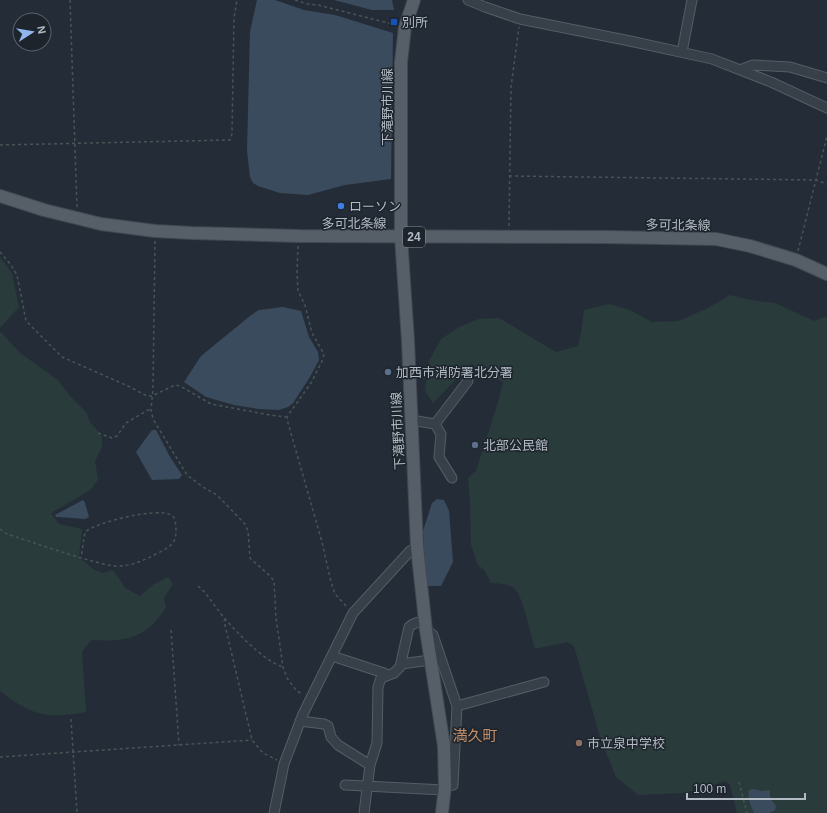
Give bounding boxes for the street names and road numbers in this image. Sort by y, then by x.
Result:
street label: 下滝野市川線 [380,68,395,146]
street label: 多可北条線 [321,216,387,231]
street label: 多可北条線 [645,217,711,233]
road number: 24 [403,227,425,247]
street label: 下滝野市川線 [388,392,408,470]

